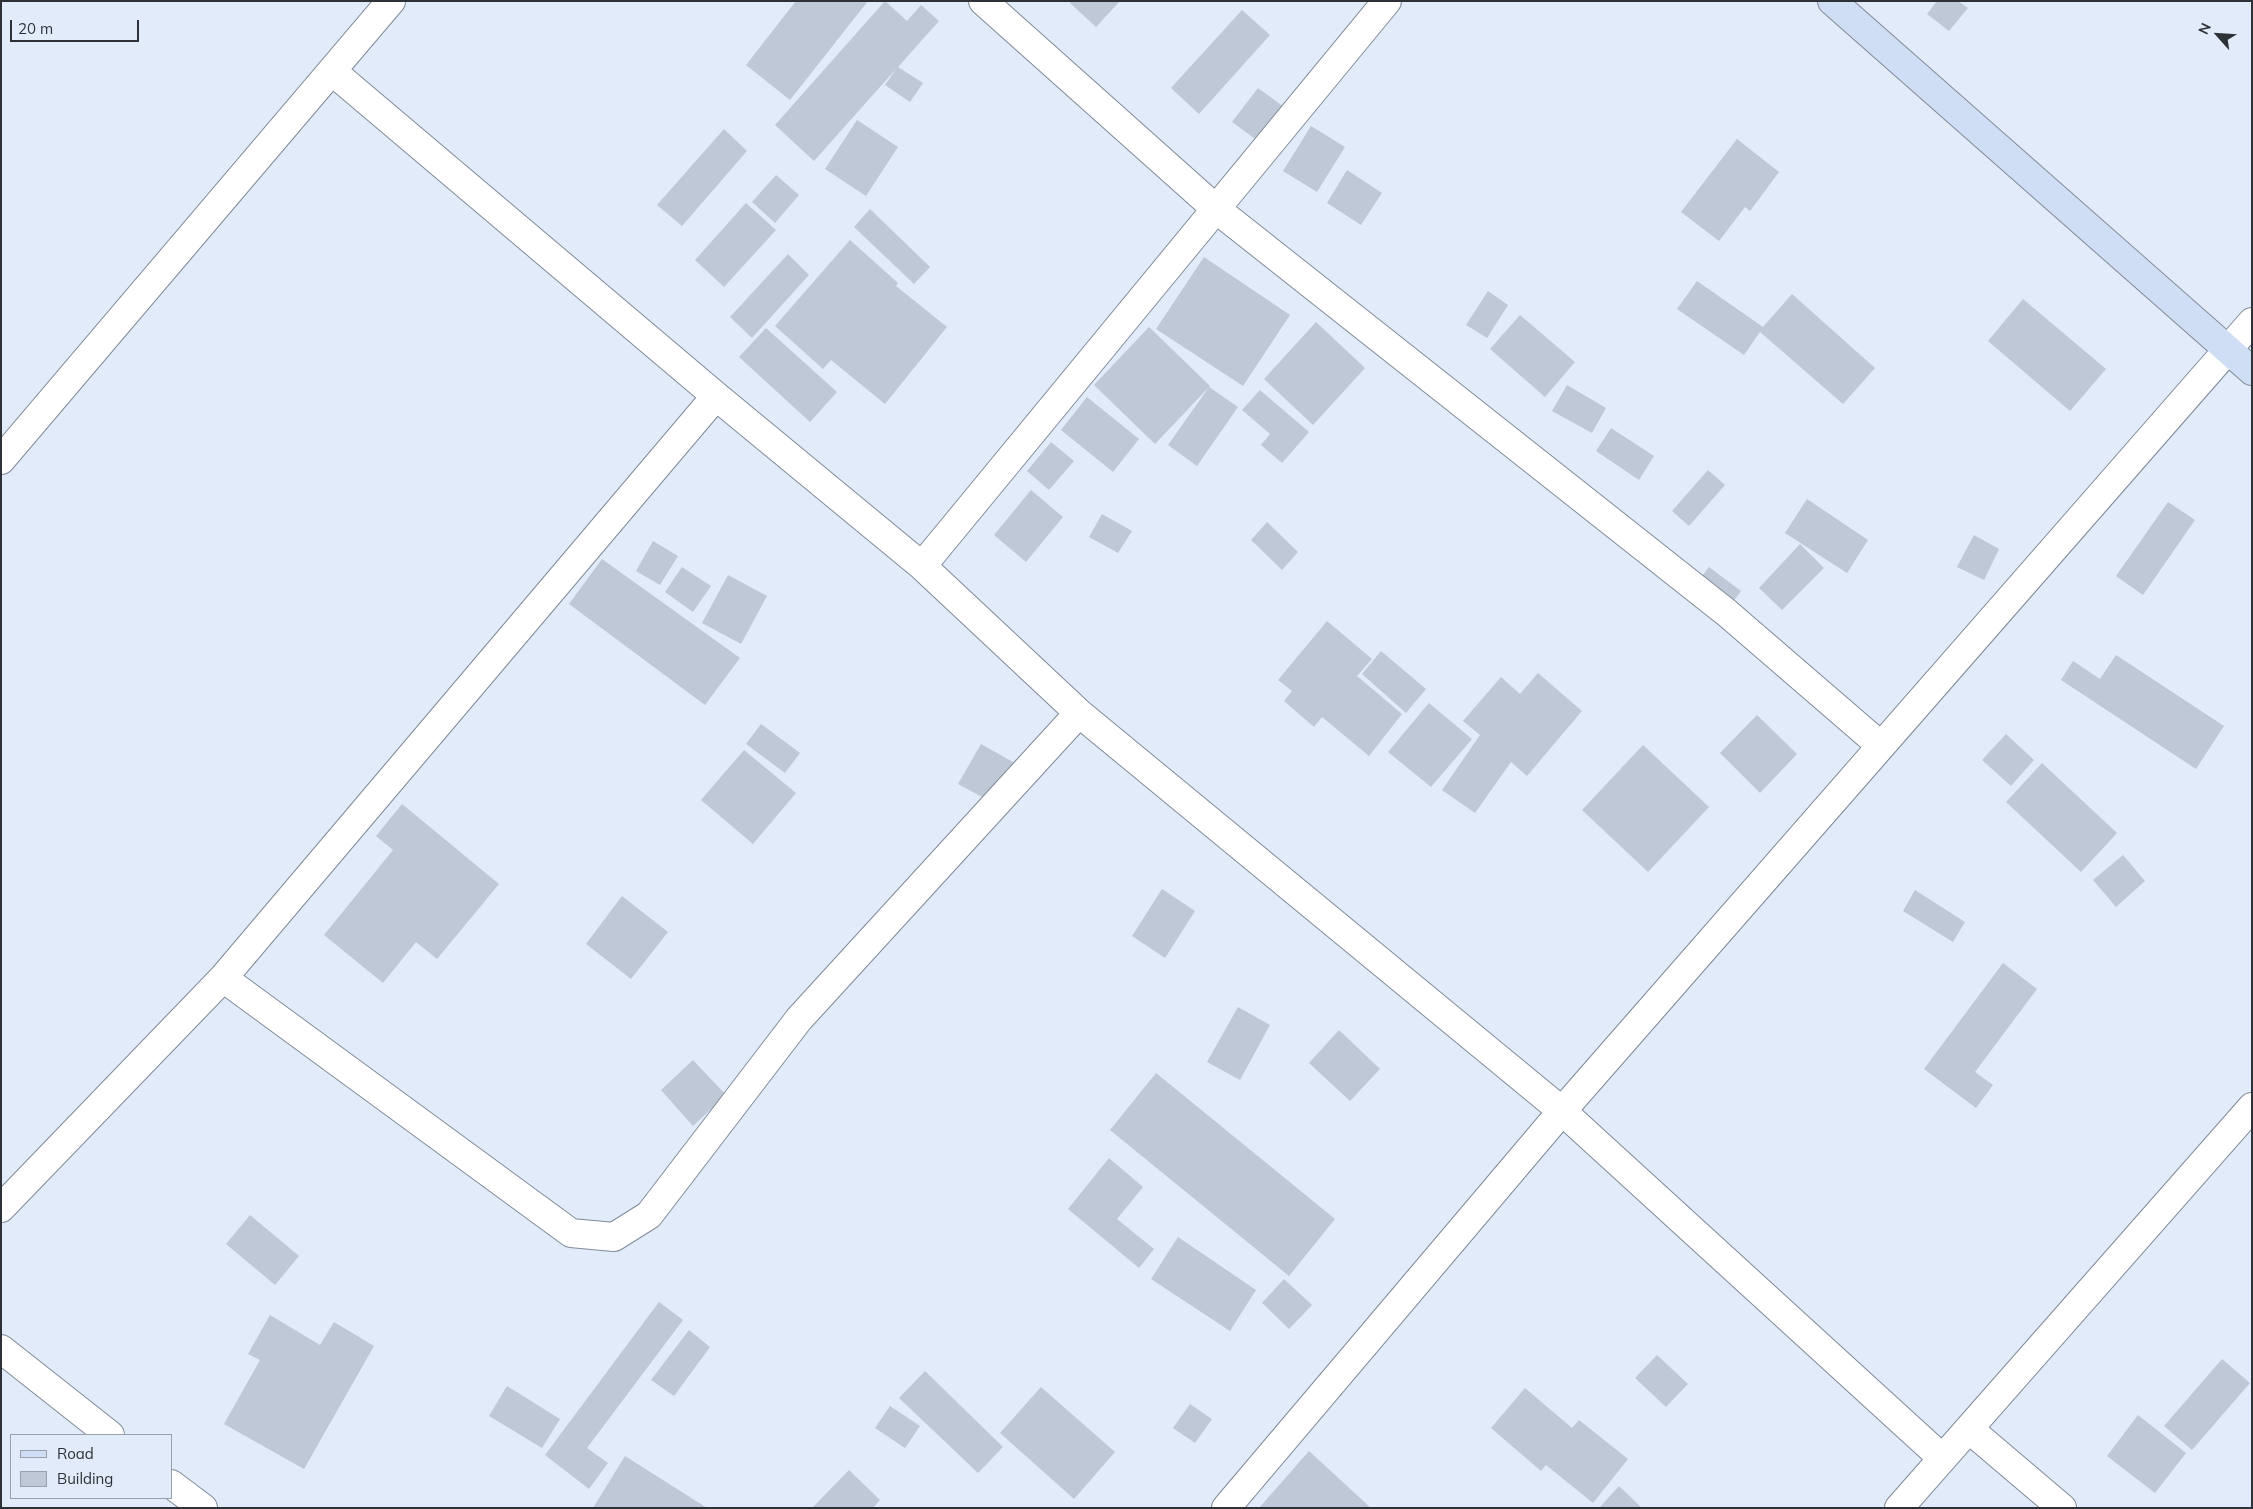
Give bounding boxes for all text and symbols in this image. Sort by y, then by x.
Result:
scale bar [12,10,141,42]
north arrow [2193,10,2243,60]
text: 20 m [18,19,53,38]
text: N [2194,20,2215,37]
legend [10,1434,172,1499]
text: Road [57,1444,94,1463]
text: Building [57,1469,113,1488]

